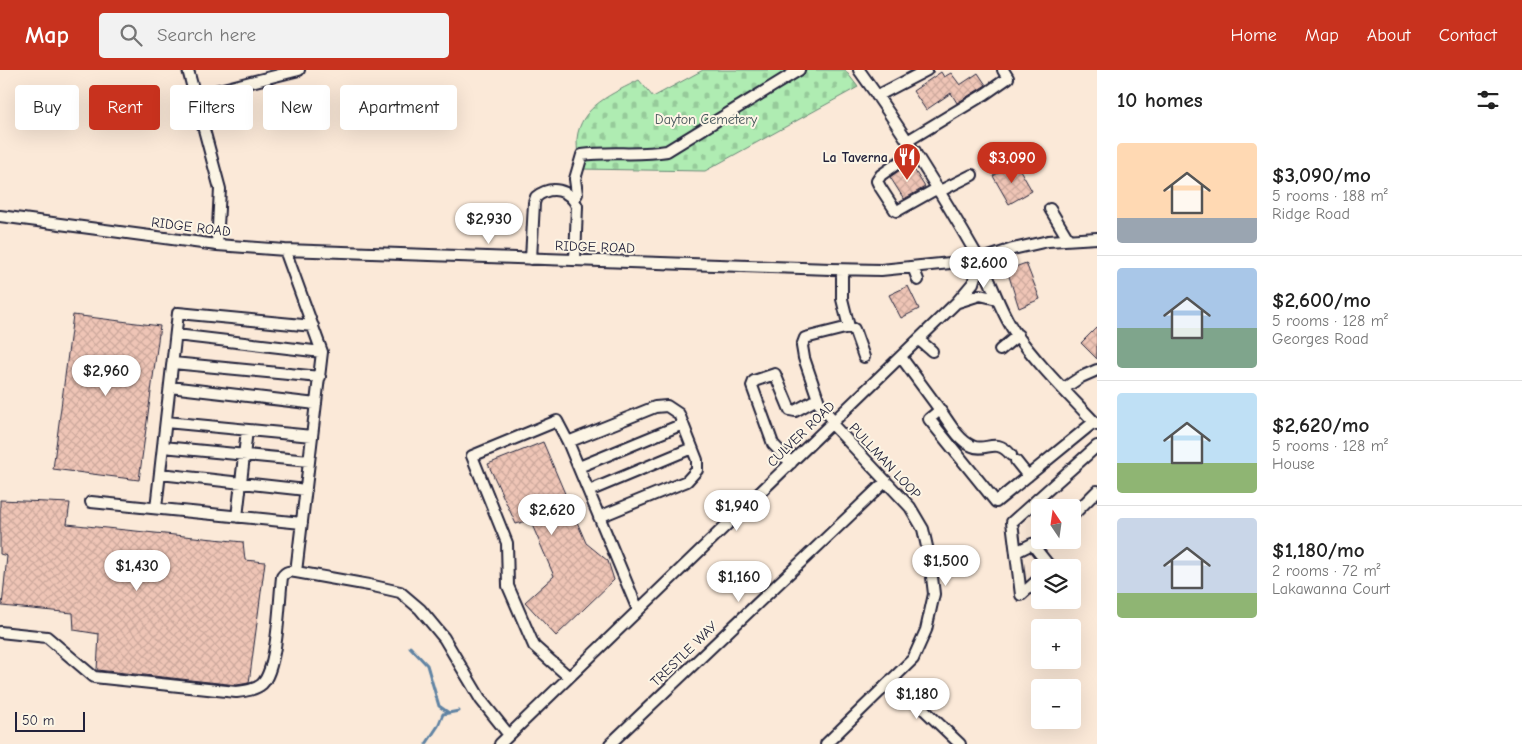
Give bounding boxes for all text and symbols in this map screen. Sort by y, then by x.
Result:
search box [99,13,449,58]
text: Map [25,21,69,49]
icon: search [117,21,145,49]
text: Search here [157,24,256,46]
text: Home [1230,25,1277,46]
text: Map [1305,25,1339,46]
text: About [1367,25,1411,46]
text: Contact [1439,25,1497,46]
chip: Buy [15,85,79,130]
chip: Rent [89,85,160,130]
chip: Filters [170,85,253,130]
chip: New [263,85,330,130]
chip: Apartment [340,85,457,130]
icon: filters [1474,86,1502,114]
text: 10 homes [1117,88,1203,112]
park label: Dayton Cemetery [655,111,758,128]
restaurant icon: La Taverna [892,142,922,181]
pin: $3,090 [971,142,1053,184]
place label: La Taverna [822,149,888,166]
text: $3,090 [988,149,1036,167]
icon: home [1157,163,1217,223]
text: $3,090/mo [1272,163,1371,187]
text: 5 rooms · 188 m² [1272,187,1388,205]
pin: $2,930 [448,202,530,245]
text: Ridge Road [1272,205,1350,223]
text: $2,930 [466,210,512,228]
street label: RIDGE ROAD [150,214,232,240]
street label: RIDGE ROAD [555,237,635,257]
pin: $2,600 [943,246,1025,289]
text: $2,600 [960,254,1008,272]
icon: home [1157,288,1217,348]
text: $2,600/mo [1272,288,1371,312]
text: 5 rooms · 128 m² [1272,312,1388,330]
text: Georges Road [1272,330,1369,348]
pin: $2,960 [65,354,147,397]
text: $2,960 [83,362,129,380]
street label: CULVER ROAD [764,397,839,471]
icon: home [1157,413,1217,473]
text: $2,620/mo [1272,413,1369,437]
street label: PULLMAN LOOP [845,419,925,503]
text: 5 rooms · 128 m² [1272,437,1388,455]
text: House [1272,455,1315,473]
pin: $1,940 [696,490,778,532]
pin: $2,620 [511,494,593,536]
text: $1,940 [715,497,759,515]
north arrow [1031,499,1081,549]
map controls [1031,499,1081,729]
text: $2,620 [529,501,575,519]
icon: home [1157,538,1217,598]
text: $1,180/mo [1272,538,1365,562]
pin: $1,500 [905,544,987,587]
pin: $1,430 [96,550,178,592]
text: $1,500 [923,552,969,570]
text: $1,430 [115,557,159,575]
button: layers [1031,559,1081,609]
pin: $1,160 [698,560,780,603]
text: 2 rooms · 72 m² [1272,562,1381,580]
text: $1,160 [718,568,760,586]
text: Lakawanna Court [1272,580,1390,598]
street label: TRESTLE WAY [647,617,721,690]
button: + [1031,619,1081,669]
pin: $1,180 [876,678,958,720]
button: − [1031,679,1081,729]
text: $1,180 [896,685,938,703]
scale bar [15,709,85,732]
text: 50 m [22,712,54,729]

